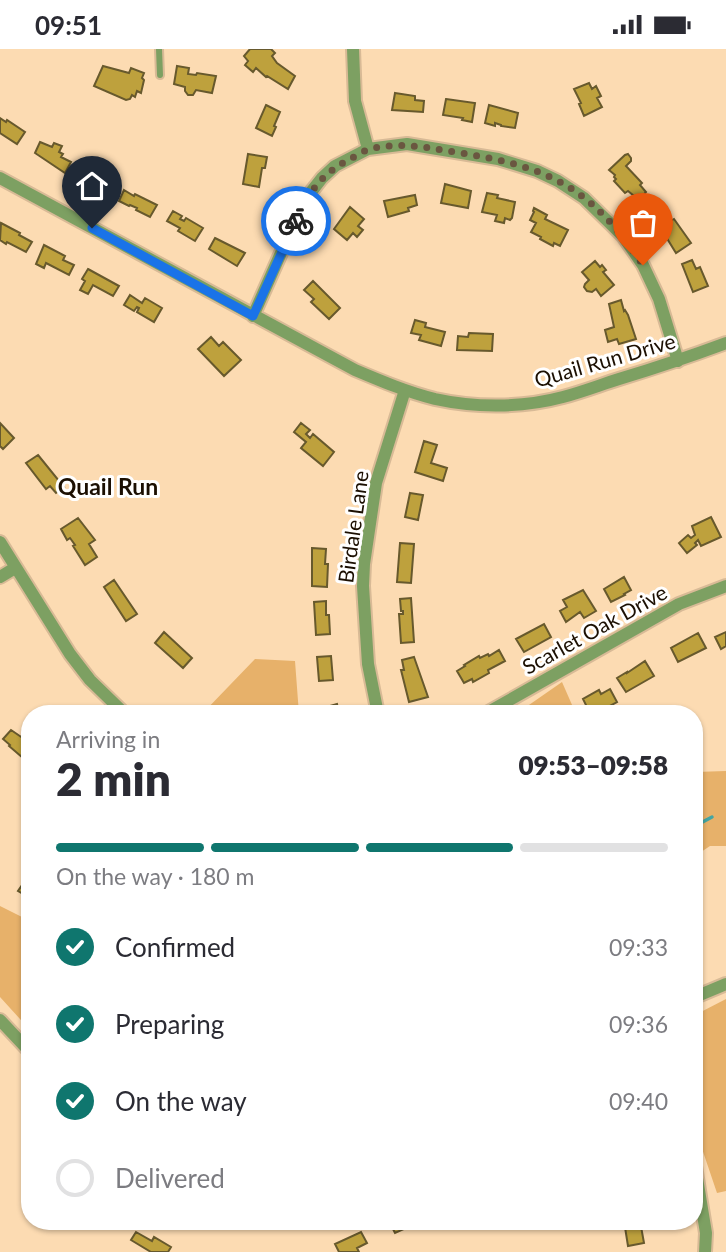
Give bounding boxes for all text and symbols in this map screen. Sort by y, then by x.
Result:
text: 09:51 [35,9,102,41]
pin [62,156,122,228]
icon: home [73,167,111,205]
courier [261,186,331,256]
pin [613,193,673,265]
icon: bike [277,202,315,240]
icon: bag [624,204,662,242]
street label: Quail Run Drive [531,327,678,392]
street label: Birdale Lane [332,469,373,585]
district label: Quail Run [58,472,158,500]
street label: Scarlet Oak Drive [518,579,671,679]
text: Arriving in [56,725,160,753]
text: 09:53–09:58 [518,749,668,781]
text: 2 min [56,751,171,806]
text: On the way · 180 m [56,862,255,890]
icon: check [56,928,94,966]
text: Confirmed [115,931,235,963]
text: 09:33 [609,933,668,961]
icon: check [56,1005,94,1043]
text: Preparing [115,1008,224,1040]
text: 09:36 [609,1010,668,1038]
icon: check [56,1082,94,1120]
text: On the way [115,1085,247,1117]
text: 09:40 [609,1087,668,1115]
text: Delivered [115,1162,225,1194]

